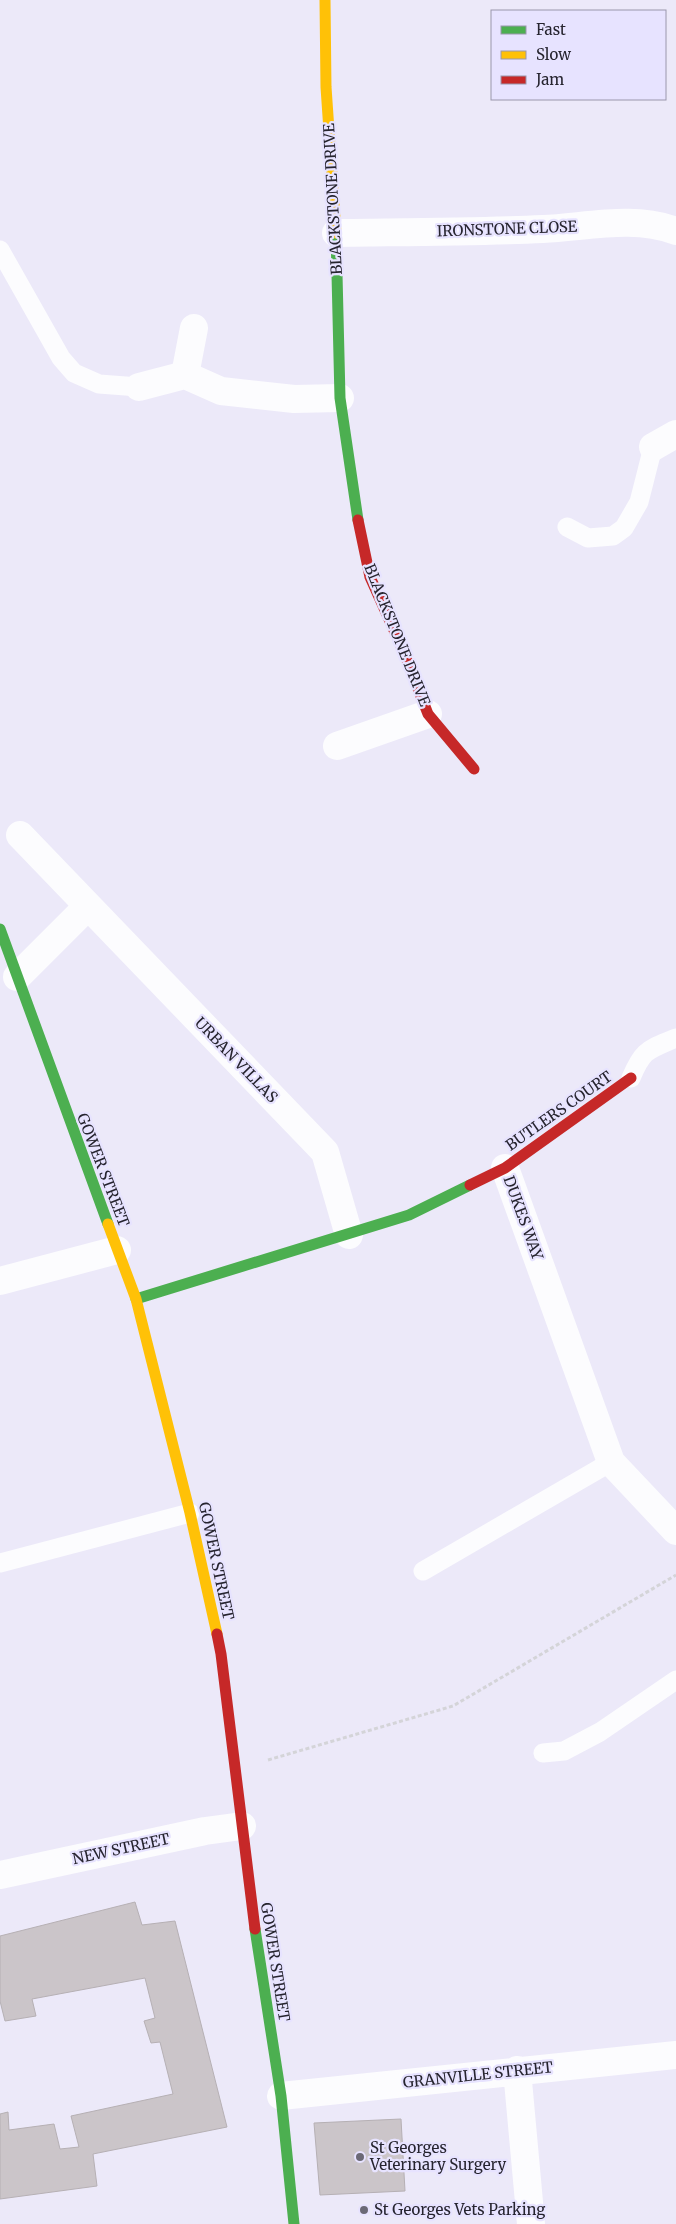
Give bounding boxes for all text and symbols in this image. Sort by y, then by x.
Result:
legend [491,10,666,100]
text: Fast [536,20,566,39]
text: Slow [536,45,571,64]
text: Jam [535,70,564,89]
street label: BLACKSTONE DRIVE [319,122,346,275]
street label: IRONSTONE CLOSE [436,217,578,240]
street label: BLACKSTONE DRIVE [360,561,435,709]
street label: URBAN VILLAS [191,1013,282,1106]
street label: BUTLERS COURT [502,1066,616,1154]
street label: GOWER STREET [73,1110,134,1230]
street label: DUKES WAY [499,1173,548,1263]
street label: GOWER STREET [195,1500,238,1622]
street label: NEW STREET [71,1829,172,1868]
street label: GOWER STREET [257,1901,294,2023]
street label: GRANVILLE STREET [402,2057,554,2092]
place label: St Georges Veterinary Surgery [369,2138,506,2174]
marker: St Georges Veterinary Surgery [354,2151,366,2163]
place label: St Georges Vets Parking [374,2200,545,2219]
marker: St Georges Vets Parking [358,2204,370,2216]

